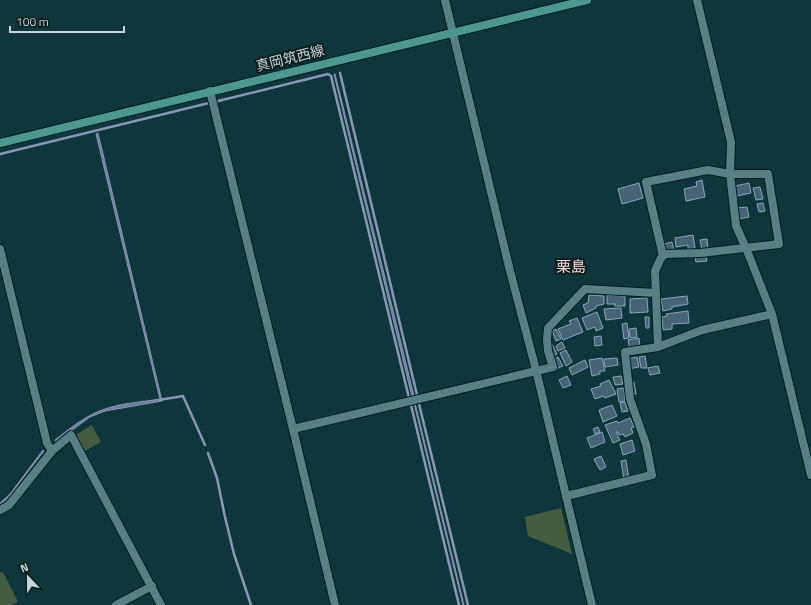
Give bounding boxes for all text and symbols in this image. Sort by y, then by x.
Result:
scale bar [10,8,124,34]
text: 100 m [16,12,49,31]
street label: 真岡筑西線 [253,39,326,76]
district label: 栗島 [556,255,586,278]
north arrow [8,557,48,597]
text: N [18,559,31,577]

